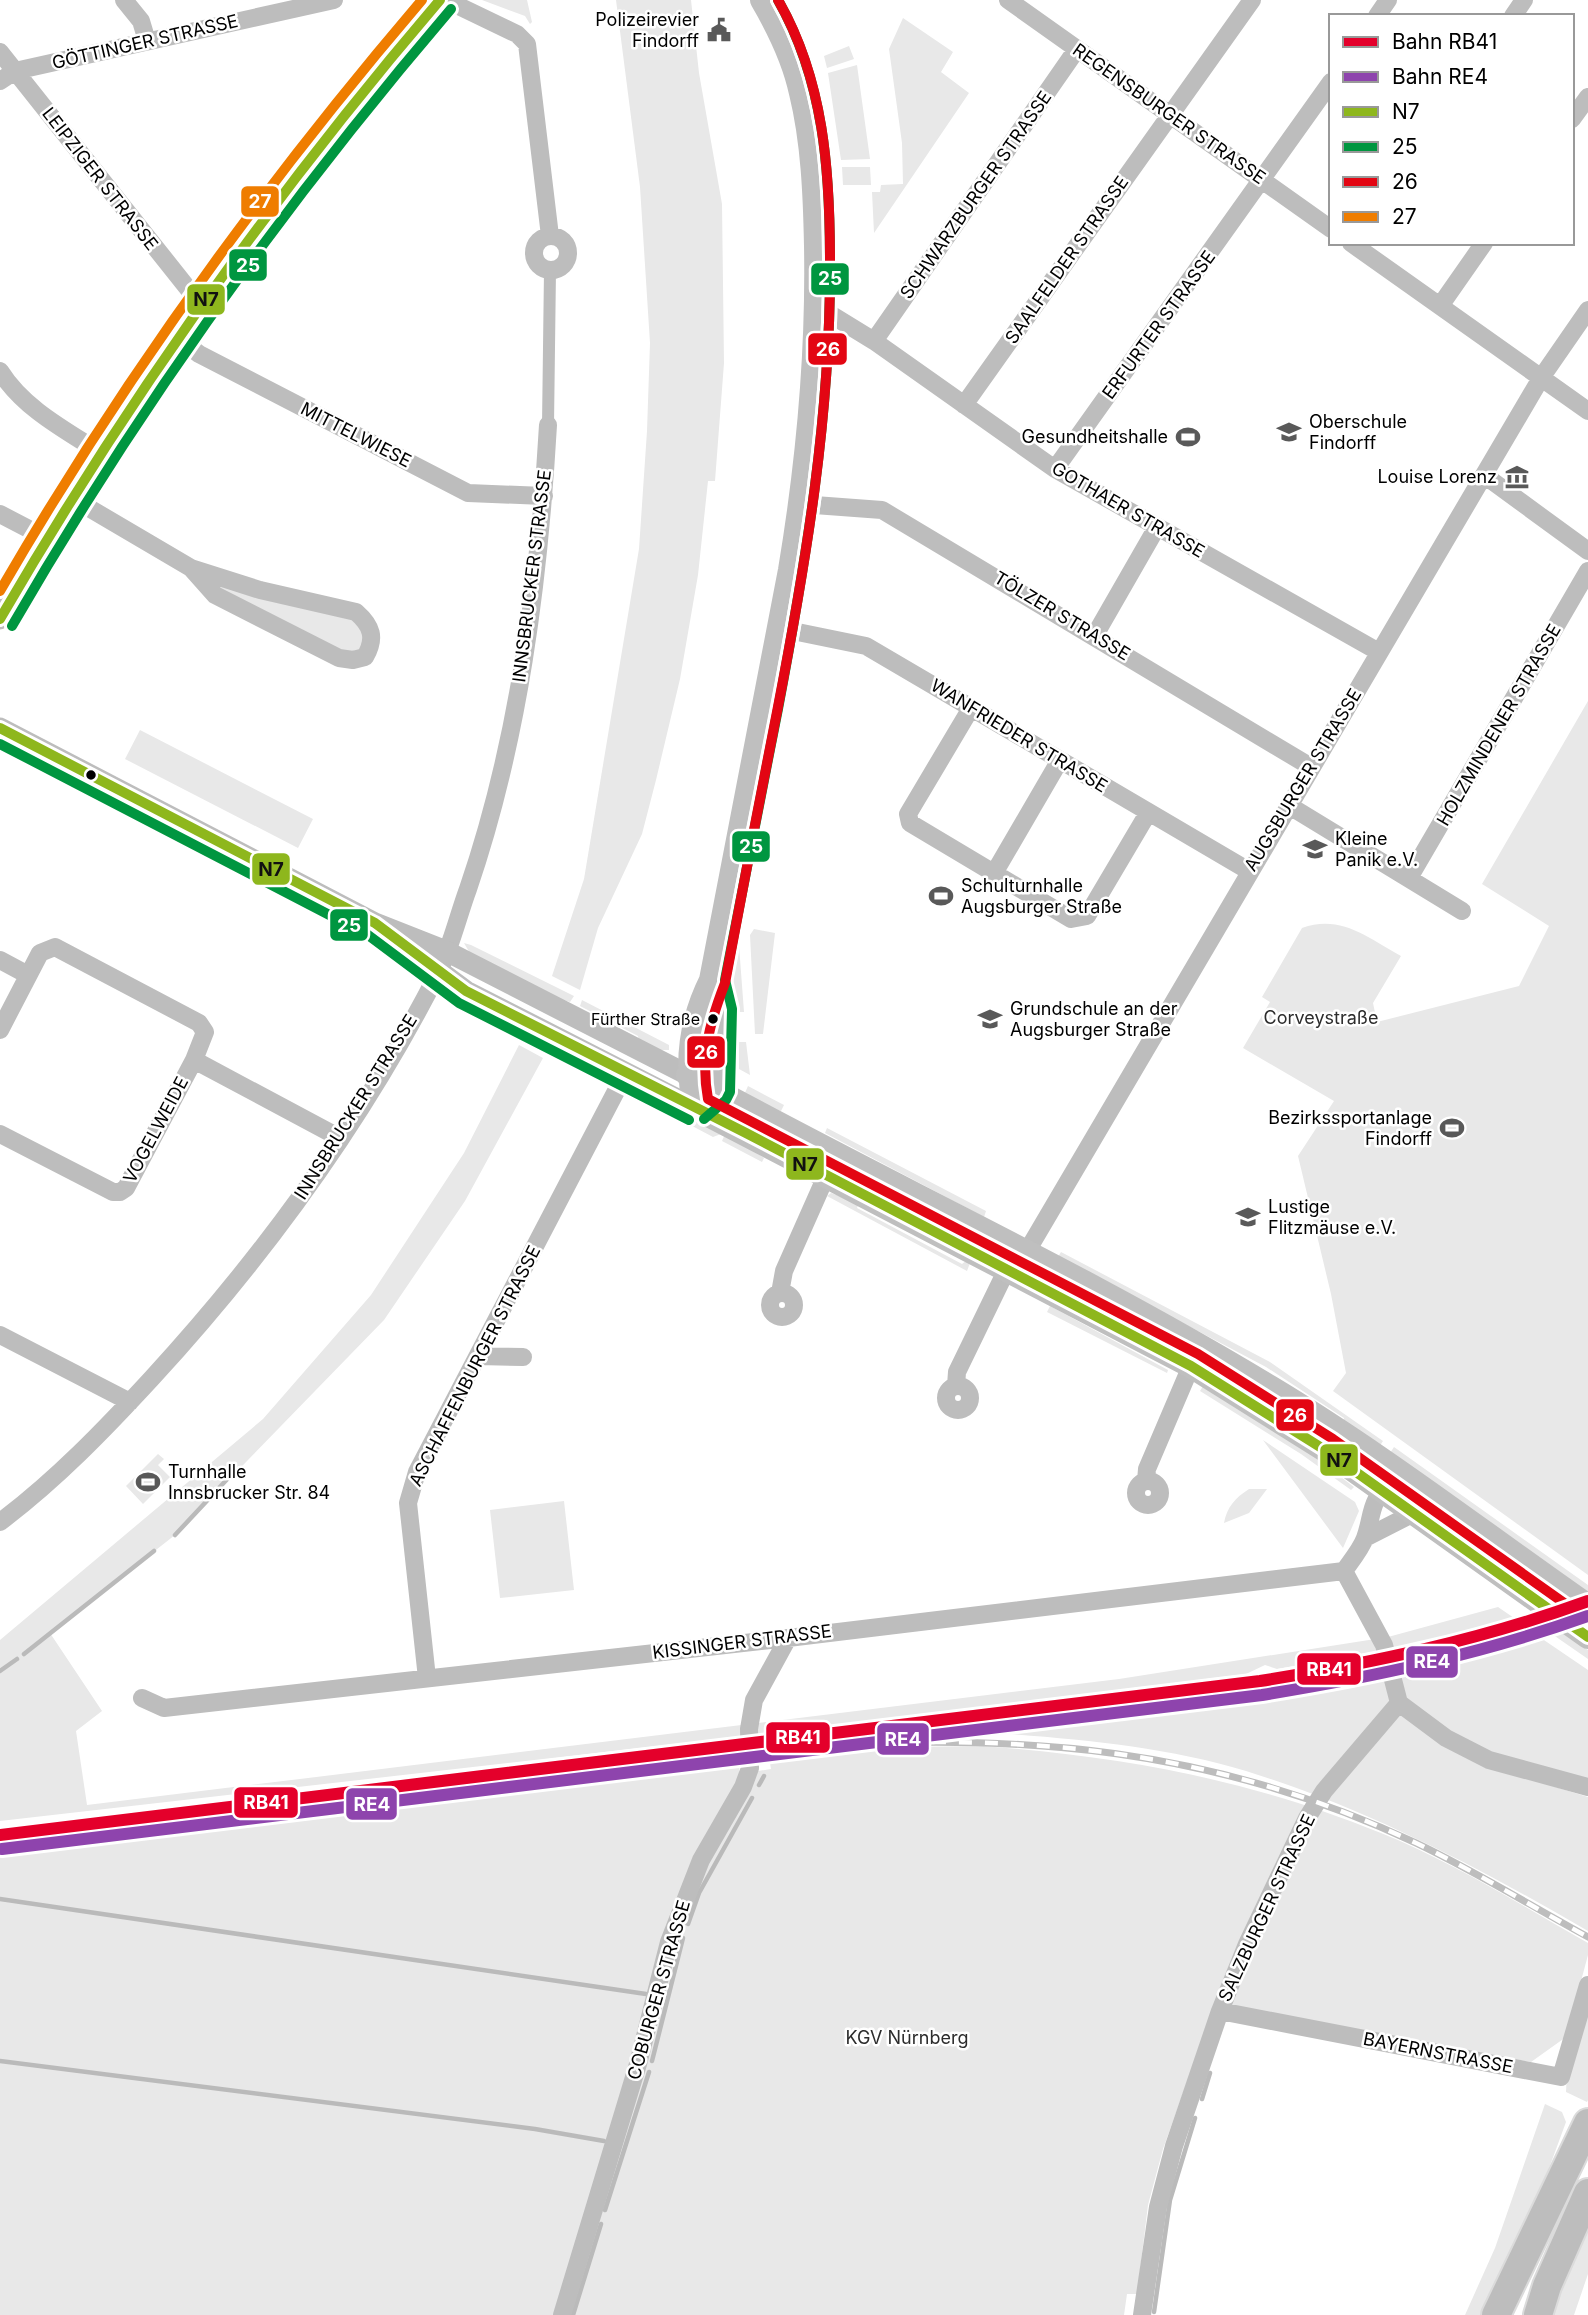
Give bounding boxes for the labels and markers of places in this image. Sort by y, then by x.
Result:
place label: Polizeirevier Findorff [595,9,699,51]
public building icon: Polizeirevier Findorff [705,16,733,44]
place label: Oberschule Findorff [1309,411,1407,453]
school or university icon: Oberschule Findorff [1275,418,1303,446]
sports icon: Gesundheitshalle [1174,423,1202,451]
place label: Gesundheitshalle [1022,426,1168,447]
museum icon: Louise Lorenz [1503,463,1531,491]
place label: Louise Lorenz [1377,466,1497,487]
unlabelled marker [84,768,98,782]
place label: Kleine Panik e.V. [1335,828,1418,870]
school or university icon: Kleine Panik e.V. [1301,835,1329,863]
place label: Schulturnhalle Augsburger Straße [961,875,1122,917]
sports icon: Schulturnhalle Augsburger Straße [927,882,955,910]
place label: Grundschule an der Augsburger Straße [1010,998,1178,1040]
school or university icon: Grundschule an der Augsburger Straße [976,1005,1004,1033]
place label: Fürther Straße [591,1009,700,1029]
marker: Fürther Straße [706,1012,720,1026]
place label: Bezirkssportanlage Findorff [1268,1107,1432,1149]
sports icon: Bezirkssportanlage Findorff [1438,1114,1466,1142]
place label: Lustige Flitzmäuse e.V. [1268,1196,1396,1238]
school or university icon: Lustige Flitzmäuse e.V. [1234,1203,1262,1231]
place label: Turnhalle Innsbrucker Str. 84 [168,1461,330,1503]
sports icon: Turnhalle Innsbrucker Str. 84 [134,1468,162,1496]

